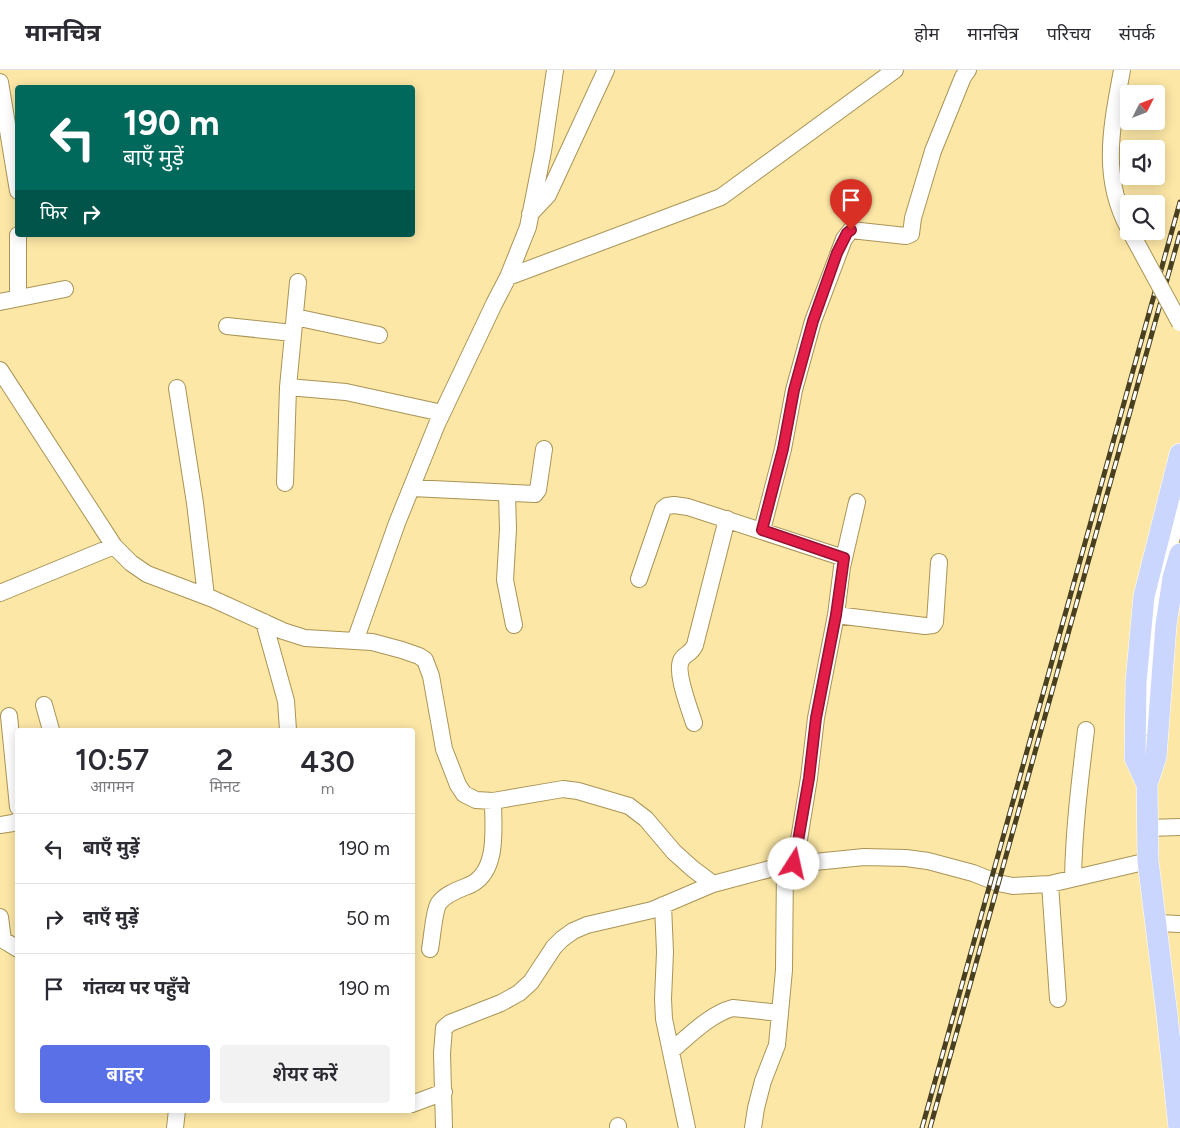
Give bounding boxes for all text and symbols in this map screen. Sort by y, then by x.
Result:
text: मानचित्र [25,18,101,47]
text: होम [914,23,939,45]
text: मानचित्र [967,23,1019,45]
text: परिचय [1047,23,1091,45]
text: संपर्क [1119,23,1155,45]
north arrow [1120,85,1165,130]
map controls [1120,85,1165,240]
text: 190 m [123,102,220,144]
icon: left [40,105,105,170]
button: sound [1120,140,1165,185]
text: बाएँ मुड़ें [123,144,184,171]
pin [830,179,872,230]
icon: arrive [837,186,865,214]
button: search [1120,195,1165,240]
icon: right [77,200,105,228]
text: फिर [40,201,67,224]
text: 10:57 [75,741,149,778]
text: 2 [216,741,233,778]
text: 430 [300,743,355,780]
text: आगमन [90,777,134,796]
text: मिनट [209,777,240,796]
text: m [321,779,334,798]
icon: left [40,835,68,863]
text: बाएँ मुड़ें [83,836,140,859]
text: 190 m [338,837,390,860]
position arrow [767,837,819,889]
icon: right [40,905,68,933]
text: दाएँ मुड़ें [83,906,139,929]
text: 50 m [346,907,390,930]
icon: arrive [40,975,68,1003]
text: गंतव्य पर पहुँचे [83,976,190,999]
text: 190 m [338,977,390,1000]
button: बाहर [40,1045,210,1103]
button: शेयर करें [220,1045,390,1103]

